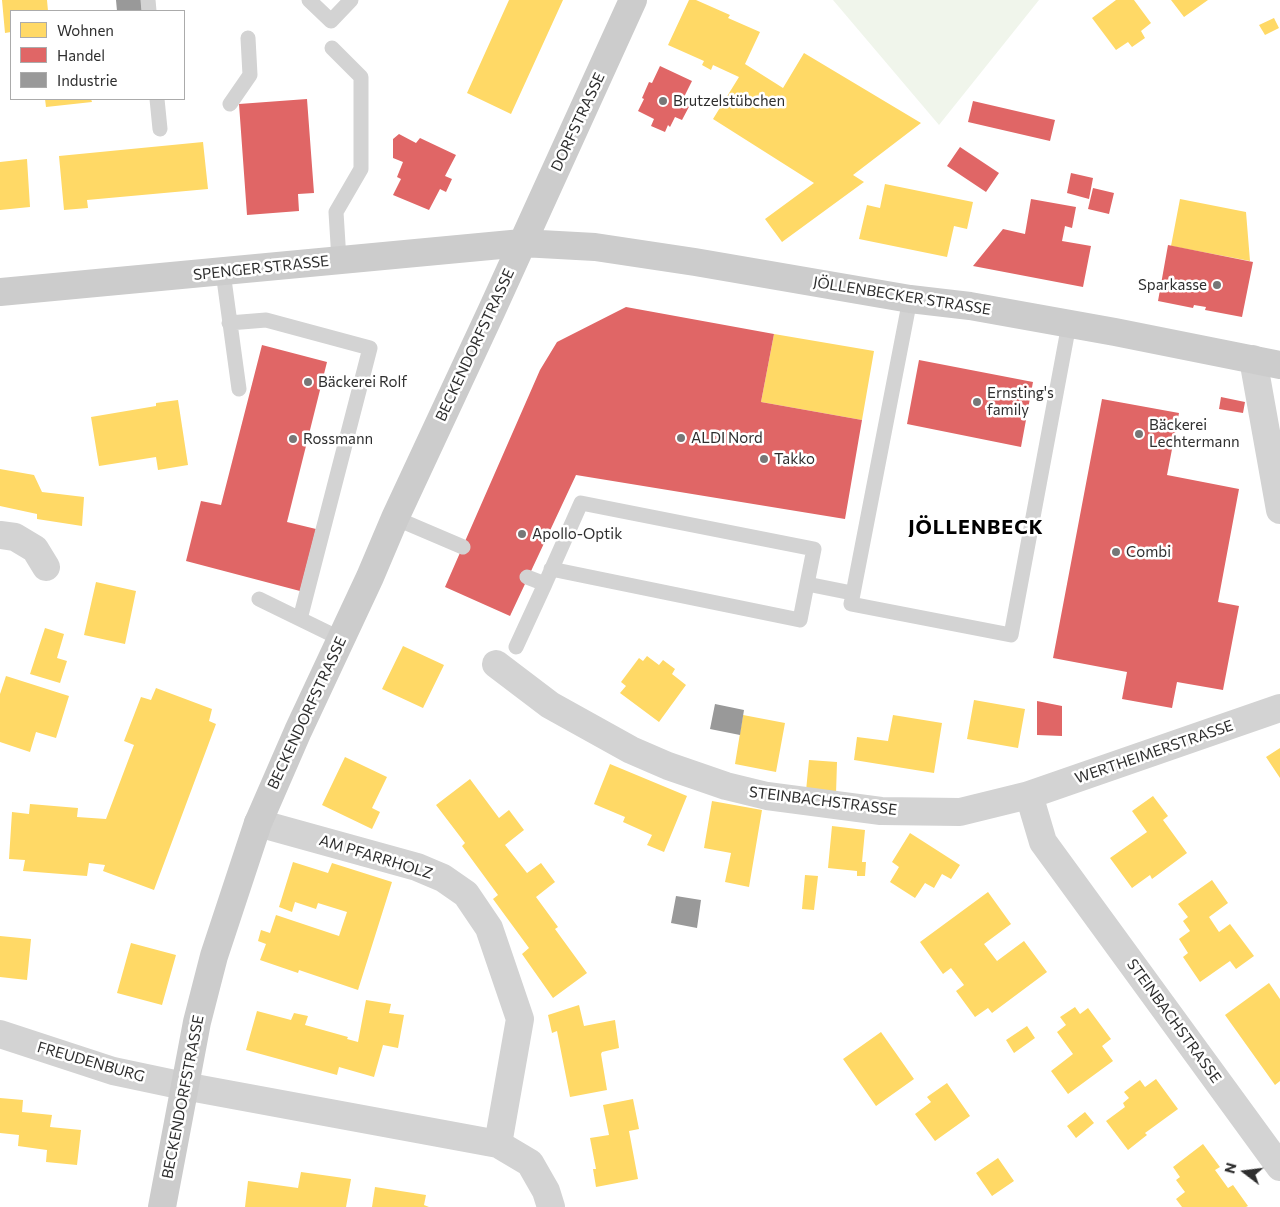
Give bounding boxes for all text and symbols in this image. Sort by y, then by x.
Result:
legend [10,10,185,100]
text: Wohnen [57,21,114,39]
text: Handel [57,46,105,64]
street label: DORFSTRASSE [547,70,609,174]
text: Industrie [57,71,118,89]
place label: Brutzelstübchen [673,92,785,110]
marker: Brutzelstübchen [657,95,669,107]
street label: SPENGER STRASSE [192,252,330,284]
street label: BECKENDORFSTRASSE [432,266,518,424]
street label: JÖLLENBECKER STRASSE [812,273,992,319]
place label: Sparkasse [1138,276,1207,294]
marker: Sparkasse [1211,279,1223,291]
place label: Bäckerei Rolf [318,373,407,391]
marker: Bäckerei Rolf [302,376,314,388]
place label: Ernsting's family [987,384,1054,419]
marker: Ernsting's family [971,396,983,408]
place label: Bäckerei Lechtermann [1149,416,1240,451]
marker: Bäckerei Lechtermann [1133,428,1145,440]
place label: ALDI Nord [691,429,763,447]
place label: Rossmann [303,430,373,448]
marker: ALDI Nord [675,432,687,444]
marker: Rossmann [287,433,299,445]
place label: Takko [774,450,815,468]
marker: Takko [758,453,770,465]
district label: JÖLLENBECK [907,515,1045,539]
place label: Apollo-Optik [532,525,622,543]
marker: Apollo-Optik [516,528,528,540]
place label: Combi [1126,543,1171,561]
marker: Combi [1110,546,1122,558]
street label: BECKENDORFSTRASSE [264,634,350,792]
street label: WERTHEIMERSTRASSE [1072,716,1236,788]
street label: STEINBACHSTRASSE [748,783,898,819]
street label: AM PFARRHOLZ [317,831,435,883]
street label: STEINBACHSTRASSE [1123,956,1225,1086]
street label: BECKENDORFSTRASSE [158,1014,208,1180]
street label: FREUDENBURG [35,1038,147,1086]
north arrow [1220,1147,1270,1197]
text: N [1220,1161,1240,1175]

